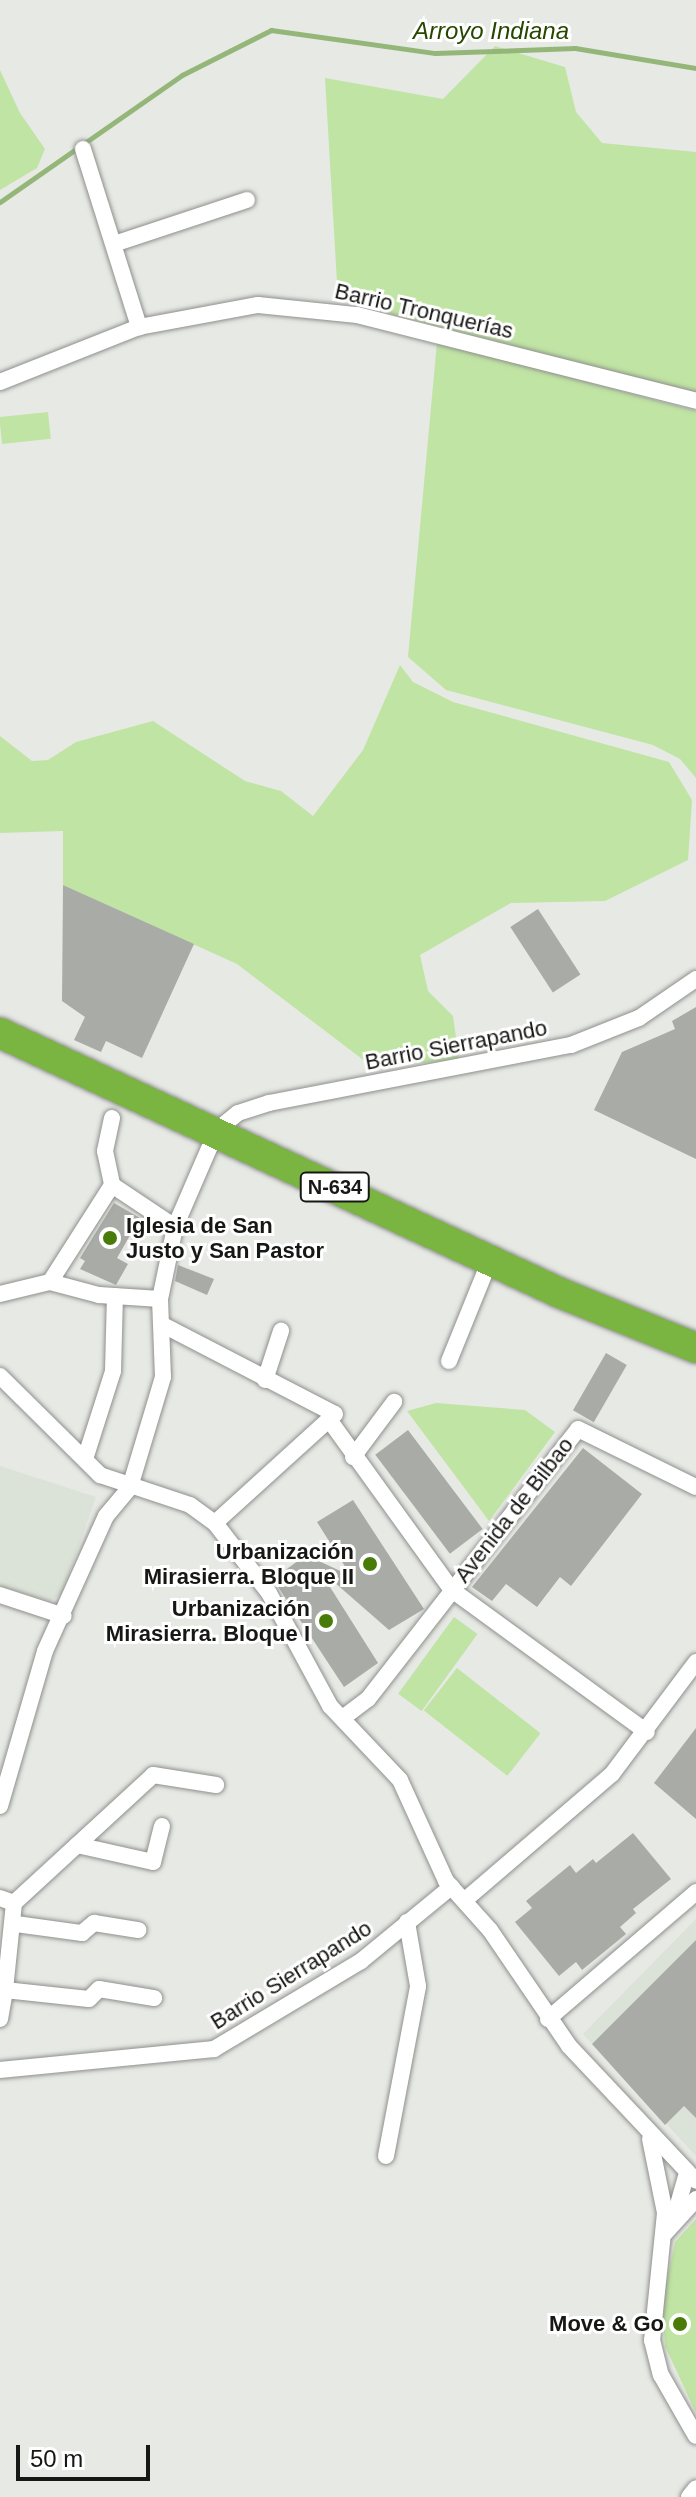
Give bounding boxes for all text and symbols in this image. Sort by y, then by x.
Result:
water label: Arroyo Indiana [413,17,569,45]
street label: Barrio Tronquerías [332,278,516,344]
street label: Barrio Sierrapando [363,1014,549,1076]
road number: N-634 [299,1171,371,1203]
place label: Iglesia de San Justo y San Pastor [126,1212,324,1264]
marker: Iglesia de San Justo y San Pastor [101,1229,119,1247]
street label: Avenida de Bilbao [449,1432,579,1588]
place label: Urbanización Mirasierra. Bloque II [144,1538,354,1590]
marker: Urbanización Mirasierra. Bloque II [361,1555,379,1573]
place label: Urbanización Mirasierra. Bloque I [106,1595,310,1646]
marker: Urbanización Mirasierra. Bloque I [317,1612,335,1630]
street label: Barrio Sierrapando [206,1915,376,2035]
place label: Move & Go [549,2311,664,2337]
marker: Move & Go [671,2315,689,2333]
scale bar [20,2429,154,2479]
text: 50 m [30,2445,83,2472]

